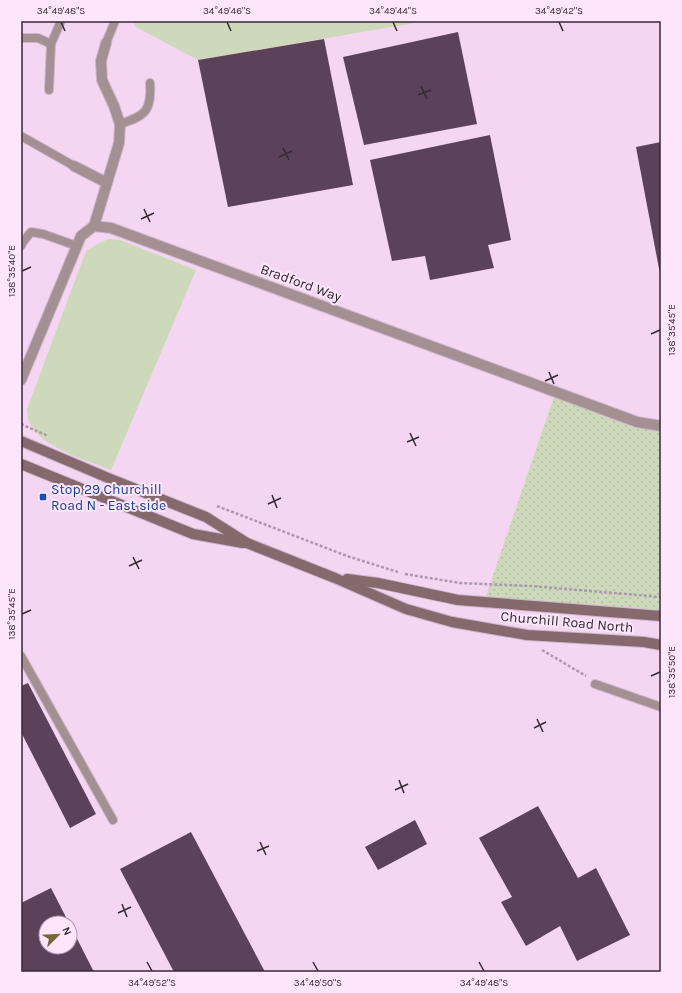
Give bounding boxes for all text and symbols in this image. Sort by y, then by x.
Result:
text: 34°49'48"S [37,5,85,17]
text: 34°49'46"S [203,5,251,17]
text: 34°49'44"S [369,5,417,17]
text: 34°49'42"S [535,5,583,17]
text: 138°35'40"E [6,245,18,297]
street label: Bradford Way [258,260,344,306]
text: 138°35'45"E [666,304,678,356]
place label: Stop 29 Churchill Road N - East side [51,481,166,514]
marker: Stop 29 Churchill Road N - East side [38,492,48,502]
text: 138°35'45"E [6,588,18,640]
street label: Churchill Road North [500,608,634,636]
text: 138°35'50"E [666,646,678,698]
north arrow [38,915,78,955]
text: N [59,925,74,937]
text: 34°49'52"S [128,977,176,989]
text: 34°49'50"S [294,977,342,989]
text: 34°49'48"S [460,977,508,989]

